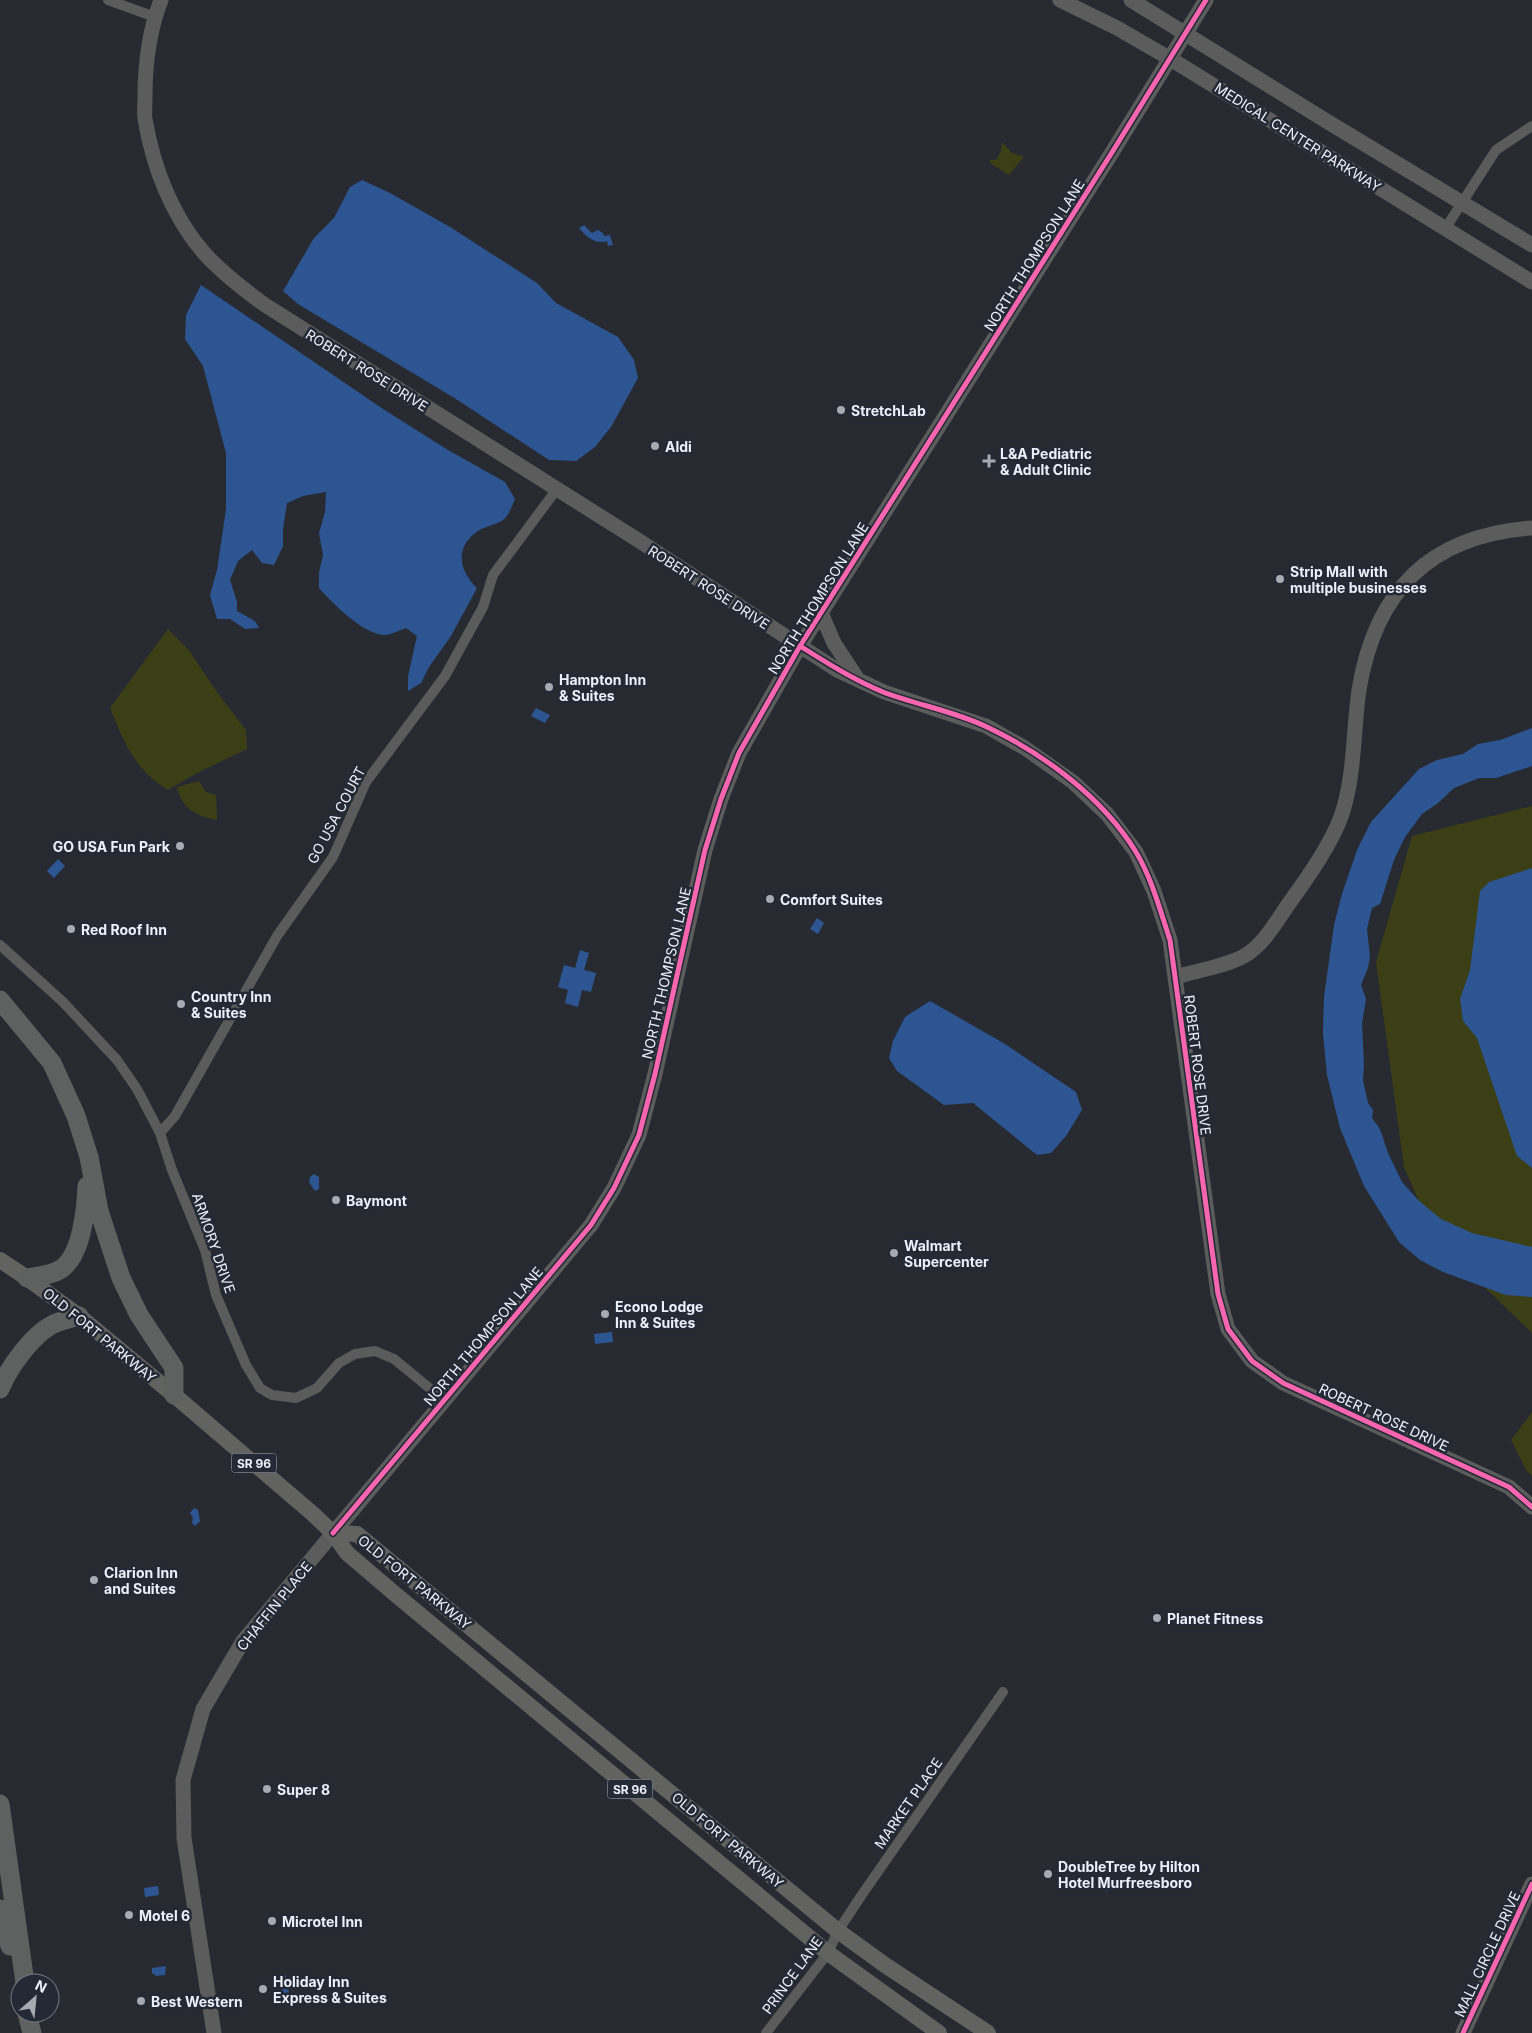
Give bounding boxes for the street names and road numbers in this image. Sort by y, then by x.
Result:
street label: MEDICAL CENTER PARKWAY [1212,79,1385,196]
street label: NORTH THOMPSON LANE [980,176,1088,334]
street label: ROBERT ROSE DRIVE [303,325,431,415]
street label: NORTH THOMPSON LANE [764,519,872,677]
street label: ROBERT ROSE DRIVE [645,541,773,633]
street label: GO USA COURT [303,764,369,866]
street label: NORTH THOMPSON LANE [638,885,694,1061]
street label: ROBERT ROSE DRIVE [1181,994,1215,1136]
street label: ARMORY DRIVE [189,1191,239,1295]
street label: NORTH THOMPSON LANE [420,1263,546,1409]
street label: OLD FORT PARKWAY [40,1284,160,1386]
street label: ROBERT ROSE DRIVE [1316,1379,1452,1455]
road number: SR 96 [232,1454,276,1472]
street label: OLD FORT PARKWAY [355,1531,475,1633]
street label: CHAFFIN PLACE [233,1558,315,1654]
street label: MARKET PLACE [870,1754,946,1852]
road number: SR 96 [608,1780,652,1798]
street label: OLD FORT PARKWAY [669,1788,788,1892]
street label: MALL CIRCLE DRIVE [1450,1889,1524,2019]
street label: PRINCE LANE [758,1933,826,2017]

